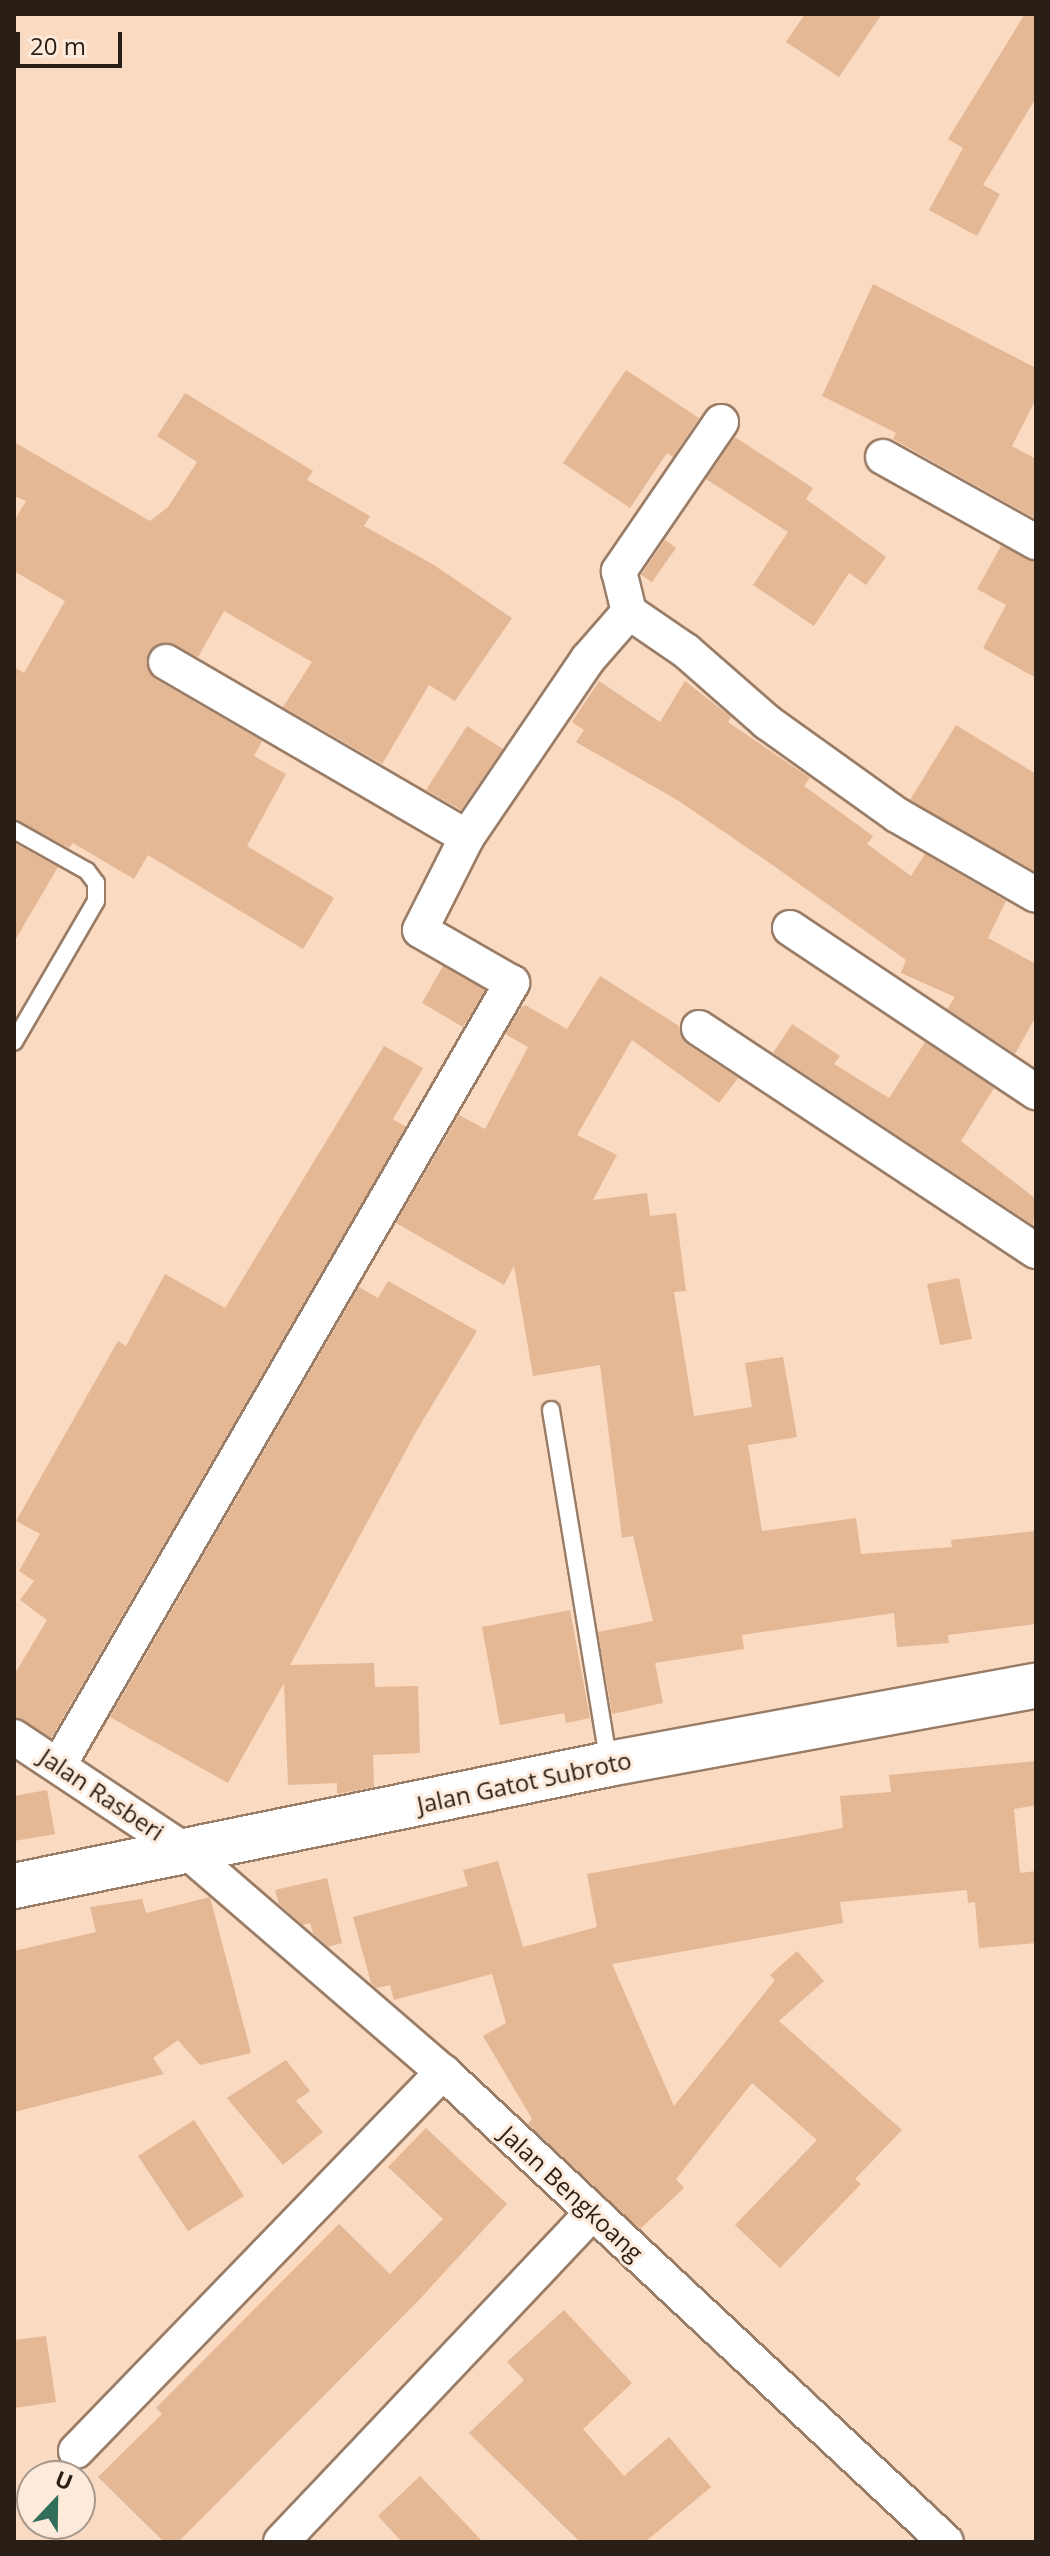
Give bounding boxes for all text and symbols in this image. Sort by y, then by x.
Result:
scale bar [20,16,126,66]
text: 20 m [30,29,86,62]
street label: Jalan Rasberi [34,1742,170,1846]
street label: Jalan Gatot Subroto [414,1745,634,1819]
street label: Jalan Bengkoang [495,2119,649,2267]
north arrow [16,2460,96,2540]
text: U [51,2463,78,2497]

